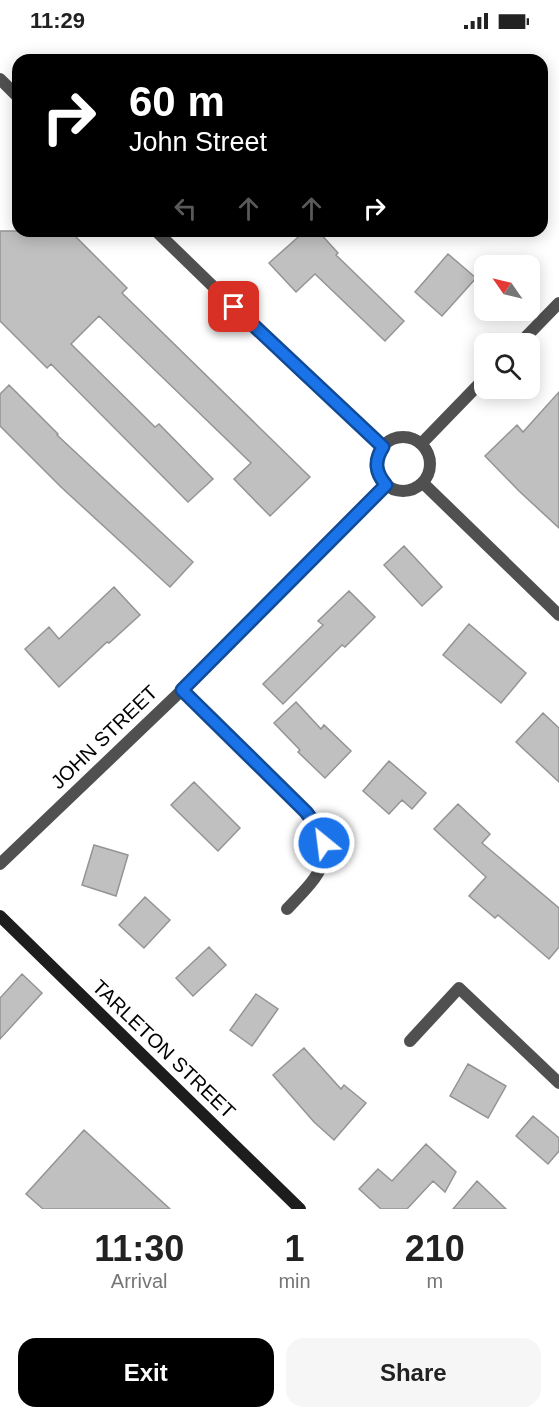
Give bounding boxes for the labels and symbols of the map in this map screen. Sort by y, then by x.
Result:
north arrow [474,255,540,321]
pin [208,281,259,332]
street label: JOHN STREET [46,681,162,793]
position arrow [292,811,356,875]
street label: TARLETON STREET [88,975,240,1123]

